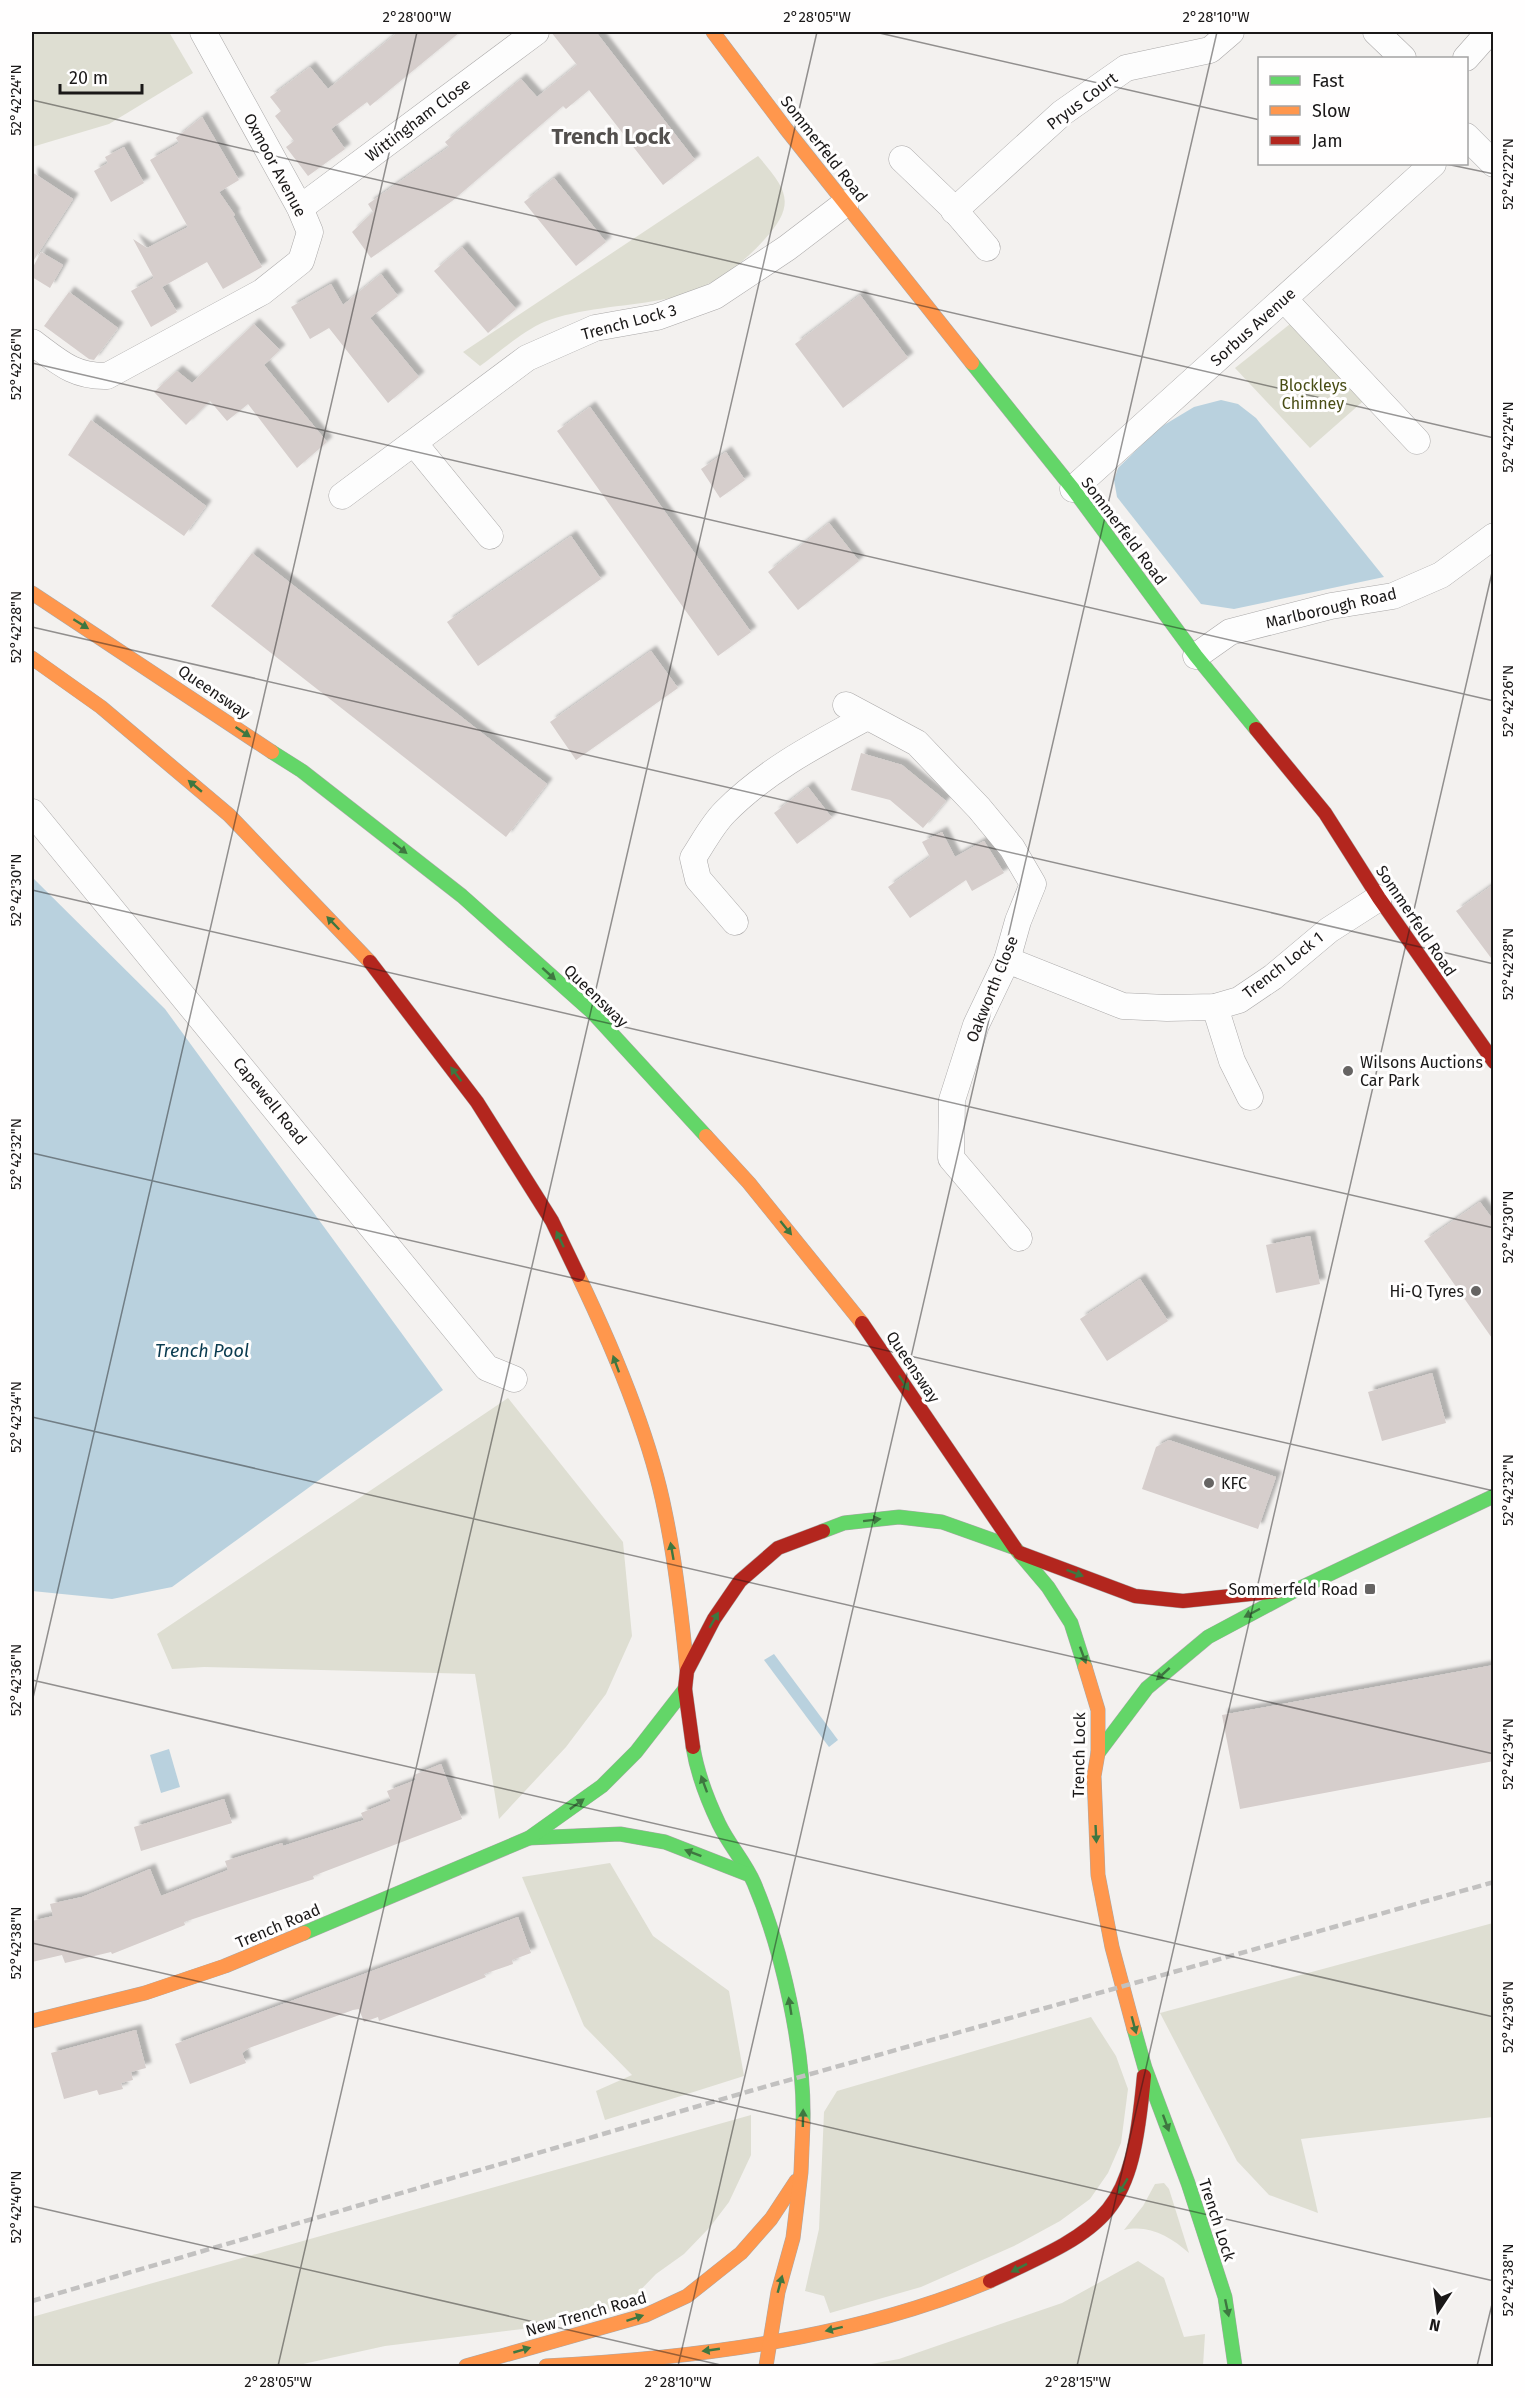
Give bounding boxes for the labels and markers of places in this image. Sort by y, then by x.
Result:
place label: Wilsons Auctions Car Park [1360,1053,1483,1090]
marker: Wilsons Auctions Car Park [1341,1064,1355,1078]
place label: Hi-Q Tyres [1389,1282,1464,1301]
marker: Hi-Q Tyres [1469,1284,1483,1298]
place label: KFC [1221,1474,1247,1493]
marker: KFC [1202,1476,1216,1490]
place label: Sommerfeld Road [1228,1580,1358,1599]
marker: Sommerfeld Road [1363,1582,1377,1596]

